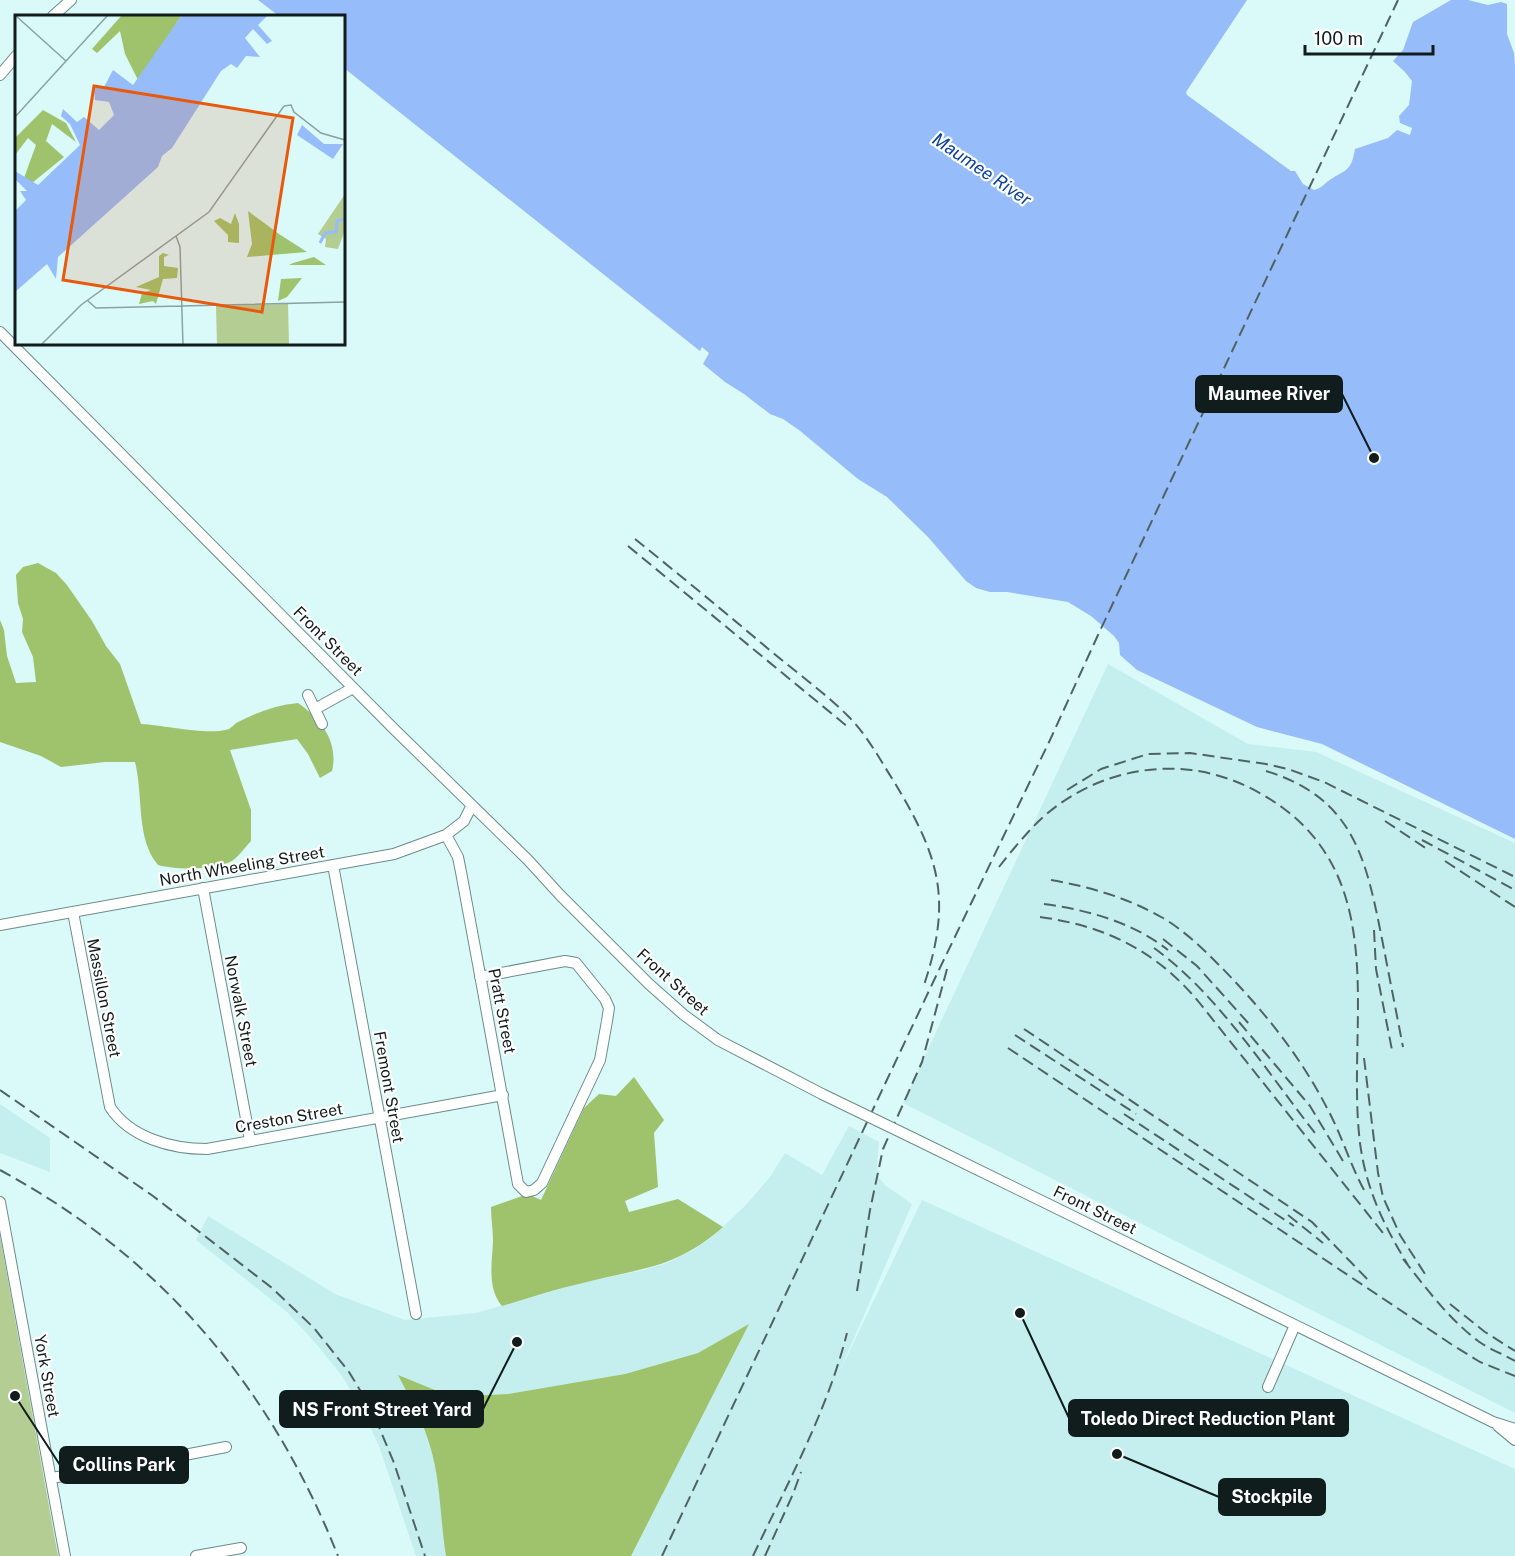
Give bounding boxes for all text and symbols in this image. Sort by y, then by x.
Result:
inset map [15,15,345,345]
scale bar [1305,18,1432,56]
text: 100 m [1314,28,1363,49]
water label: Maumee River [928,128,1036,210]
callout: Maumee River [1196,376,1342,412]
text: Maumee River [1208,383,1331,404]
street label: Front Street [289,602,367,680]
street label: North Wheeling Street [158,842,326,890]
street label: Massillon Street [83,937,125,1059]
street label: Front Street [633,945,713,1019]
street label: Norwalk Street [221,954,261,1068]
street label: Pratt Street [484,967,520,1055]
street label: Fremont Street [370,1030,408,1144]
street label: Creston Street [234,1099,344,1137]
street label: Front Street [1050,1182,1140,1238]
street label: York Street [30,1333,64,1419]
callout: NS Front Street Yard [280,1391,483,1427]
text: NS Front Street Yard [292,1399,472,1420]
callout: Toledo Direct Reduction Plant [1069,1400,1348,1436]
text: Toledo Direct Reduction Plant [1081,1408,1335,1429]
callout: Collins Park [60,1447,188,1483]
text: Collins Park [72,1454,176,1475]
callout: Stockpile [1219,1479,1325,1515]
text: Stockpile [1231,1486,1313,1507]

